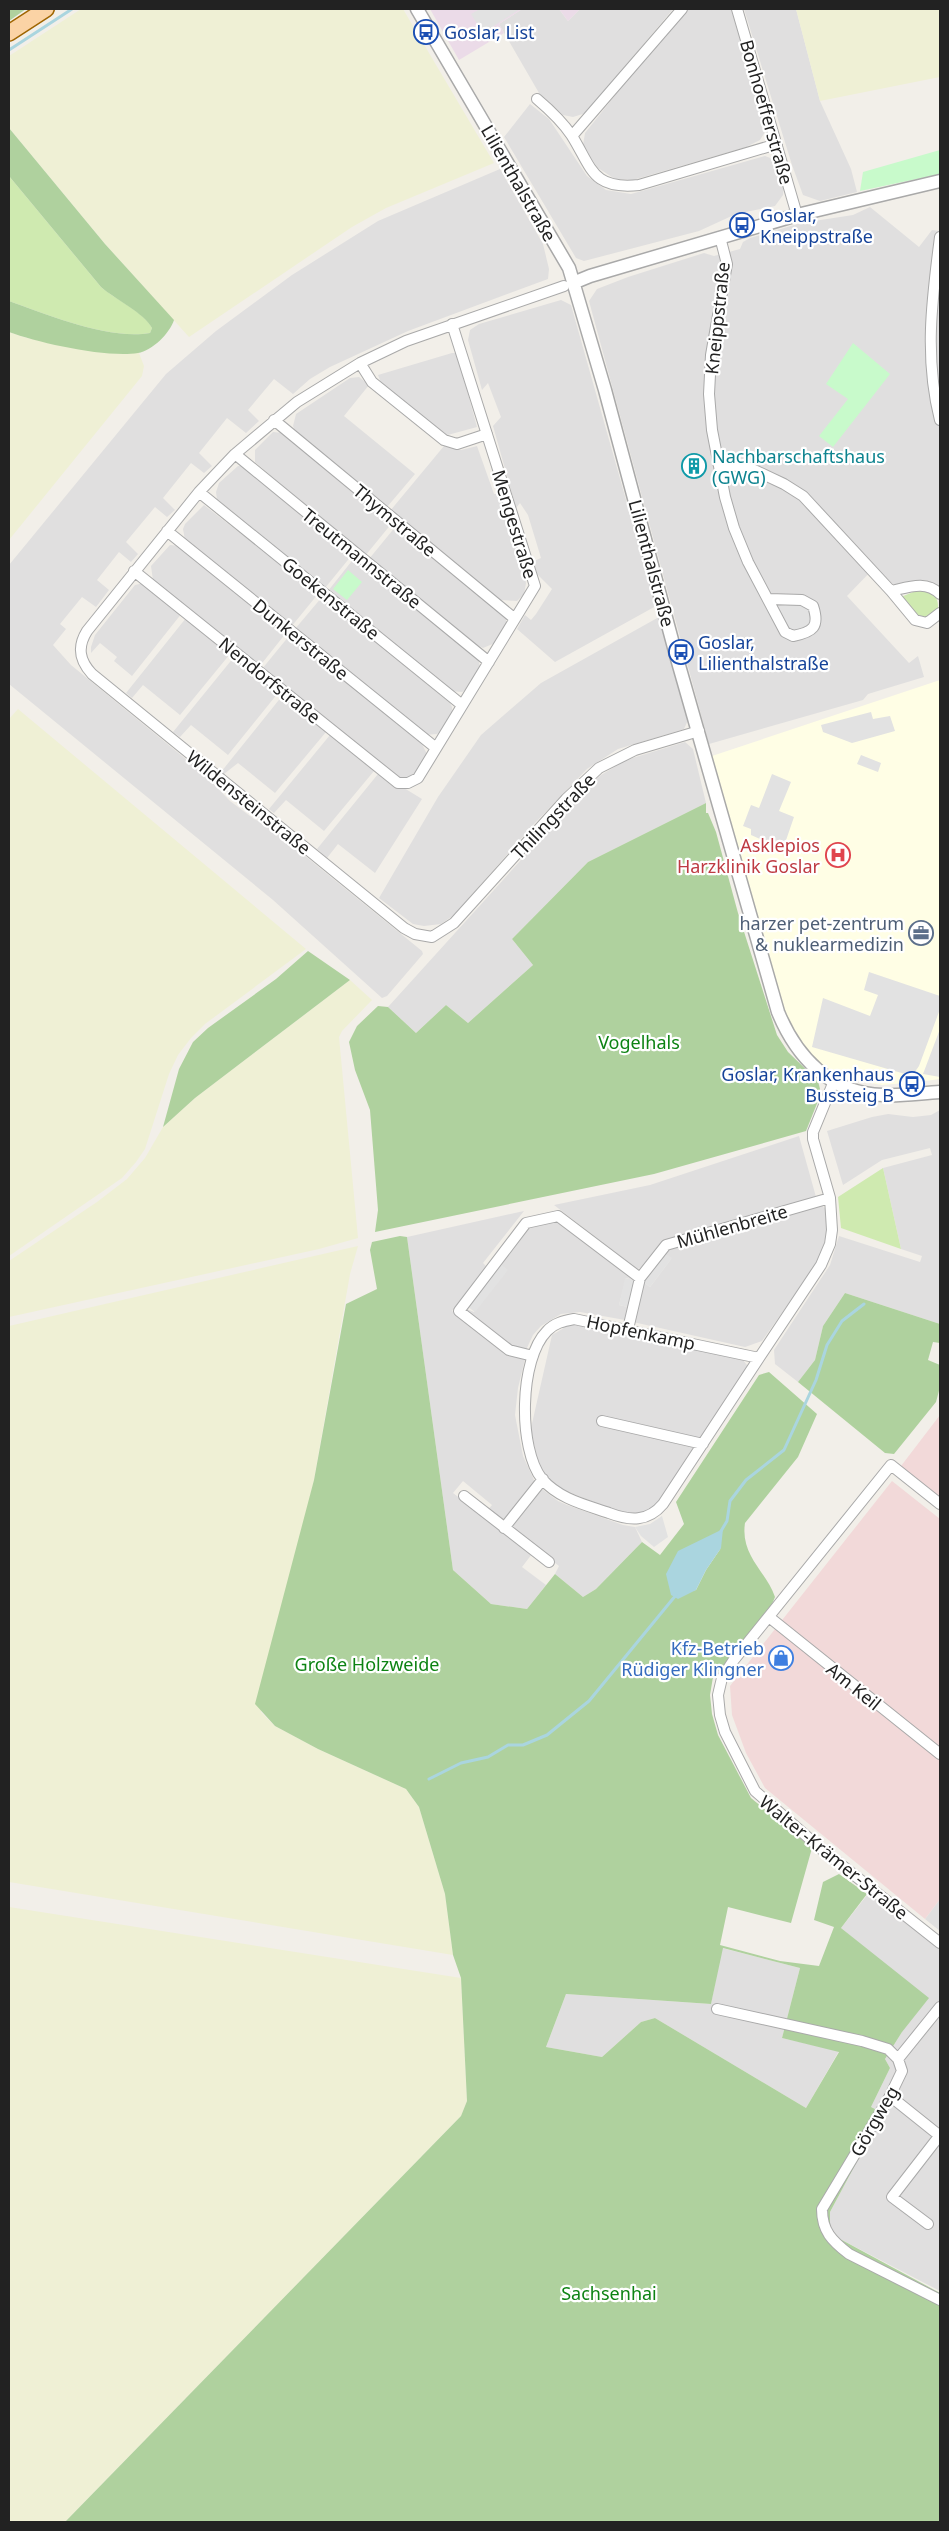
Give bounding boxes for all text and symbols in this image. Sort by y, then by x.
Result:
bus stop icon: Goslar, List [413,19,439,45]
place label: Goslar, List [444,20,535,44]
street label: Bonhoefferstraße [735,37,799,187]
street label: Lilienthalstraße [476,120,562,246]
place label: Goslar, Kneippstraße [760,203,873,248]
bus stop icon: Goslar, Kneippstraße [729,212,755,238]
street label: Kneippstraße [699,261,735,375]
place label: Nachbarschaftshaus (GWG) [712,444,885,489]
building icon: Nachbarschaftshaus (GWG) [681,453,707,479]
street label: Mengestraße [487,467,543,581]
street label: Thymstraße [349,478,441,562]
street label: Lilienthalstraße [623,497,681,629]
street label: Treutmannstraße [297,502,427,614]
street label: Goekenstraße [277,551,385,645]
street label: Dunkerstraße [248,593,354,685]
place label: Goslar, Lilienthalstraße [698,630,829,675]
street label: Nendorfstraße [214,632,326,728]
bus stop icon: Goslar, Lilienthalstraße [668,639,694,665]
street label: Wildensteinstraße [182,744,316,860]
street label: Thilingstraße [506,768,600,864]
place label: Asklepios Harzklinik Goslar [677,833,821,878]
hospital icon: Asklepios Harzklinik Goslar [825,842,851,868]
place label: harzer pet-zentrum & nuklearmedizin [739,911,904,956]
office icon: harzer pet-zentrum & nuklearmedizin [908,920,934,946]
park label: Vogelhals [598,1030,680,1054]
place label: Goslar, Krankenhaus Bussteig B [721,1062,894,1107]
bus stop icon: Goslar, Krankenhaus Bussteig B [899,1071,925,1097]
street label: Mühlenbreite [674,1199,790,1253]
street label: Hopfenkamp [585,1309,697,1355]
place label: Kfz-Betrieb Rüdiger Klingner [621,1636,765,1681]
shop icon: Kfz-Betrieb Rüdiger Klingner [768,1645,794,1671]
park label: Große Holzweide [295,1652,439,1676]
street label: Am Keil [822,1657,886,1715]
street label: Walter-Krämer-Straße [755,1790,913,1924]
street label: Görgweg [844,2081,904,2161]
park label: Sachsenhai [561,2281,657,2305]

